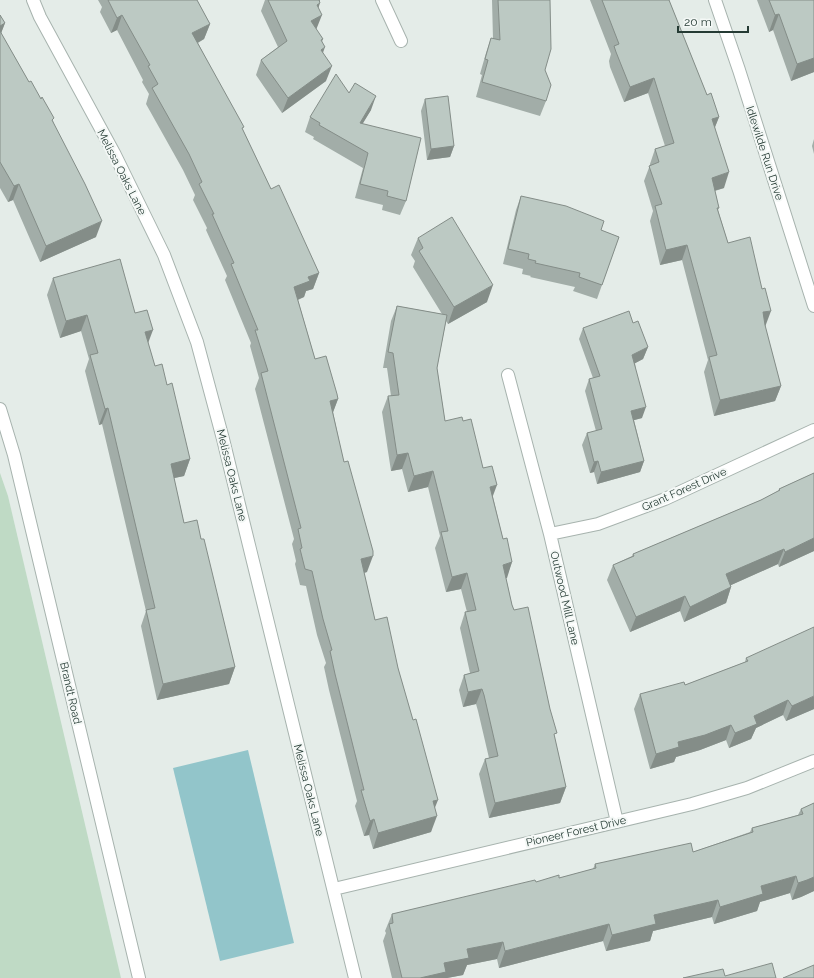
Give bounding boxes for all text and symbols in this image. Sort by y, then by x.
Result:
scale bar [678,8,748,34]
text: 20 m [684,15,712,29]
street label: Idlewilde Run Drive [743,104,786,202]
street label: Melissa Oaks Lane [94,127,149,218]
street label: Melissa Oaks Lane [214,428,249,523]
street label: Grant Forest Drive [640,465,729,514]
street label: Outwood Mill Lane [547,550,582,647]
street label: Brandt Road [57,661,84,726]
street label: Melissa Oaks Lane [291,743,326,838]
street label: Pioneer Forest Drive [525,814,628,849]

